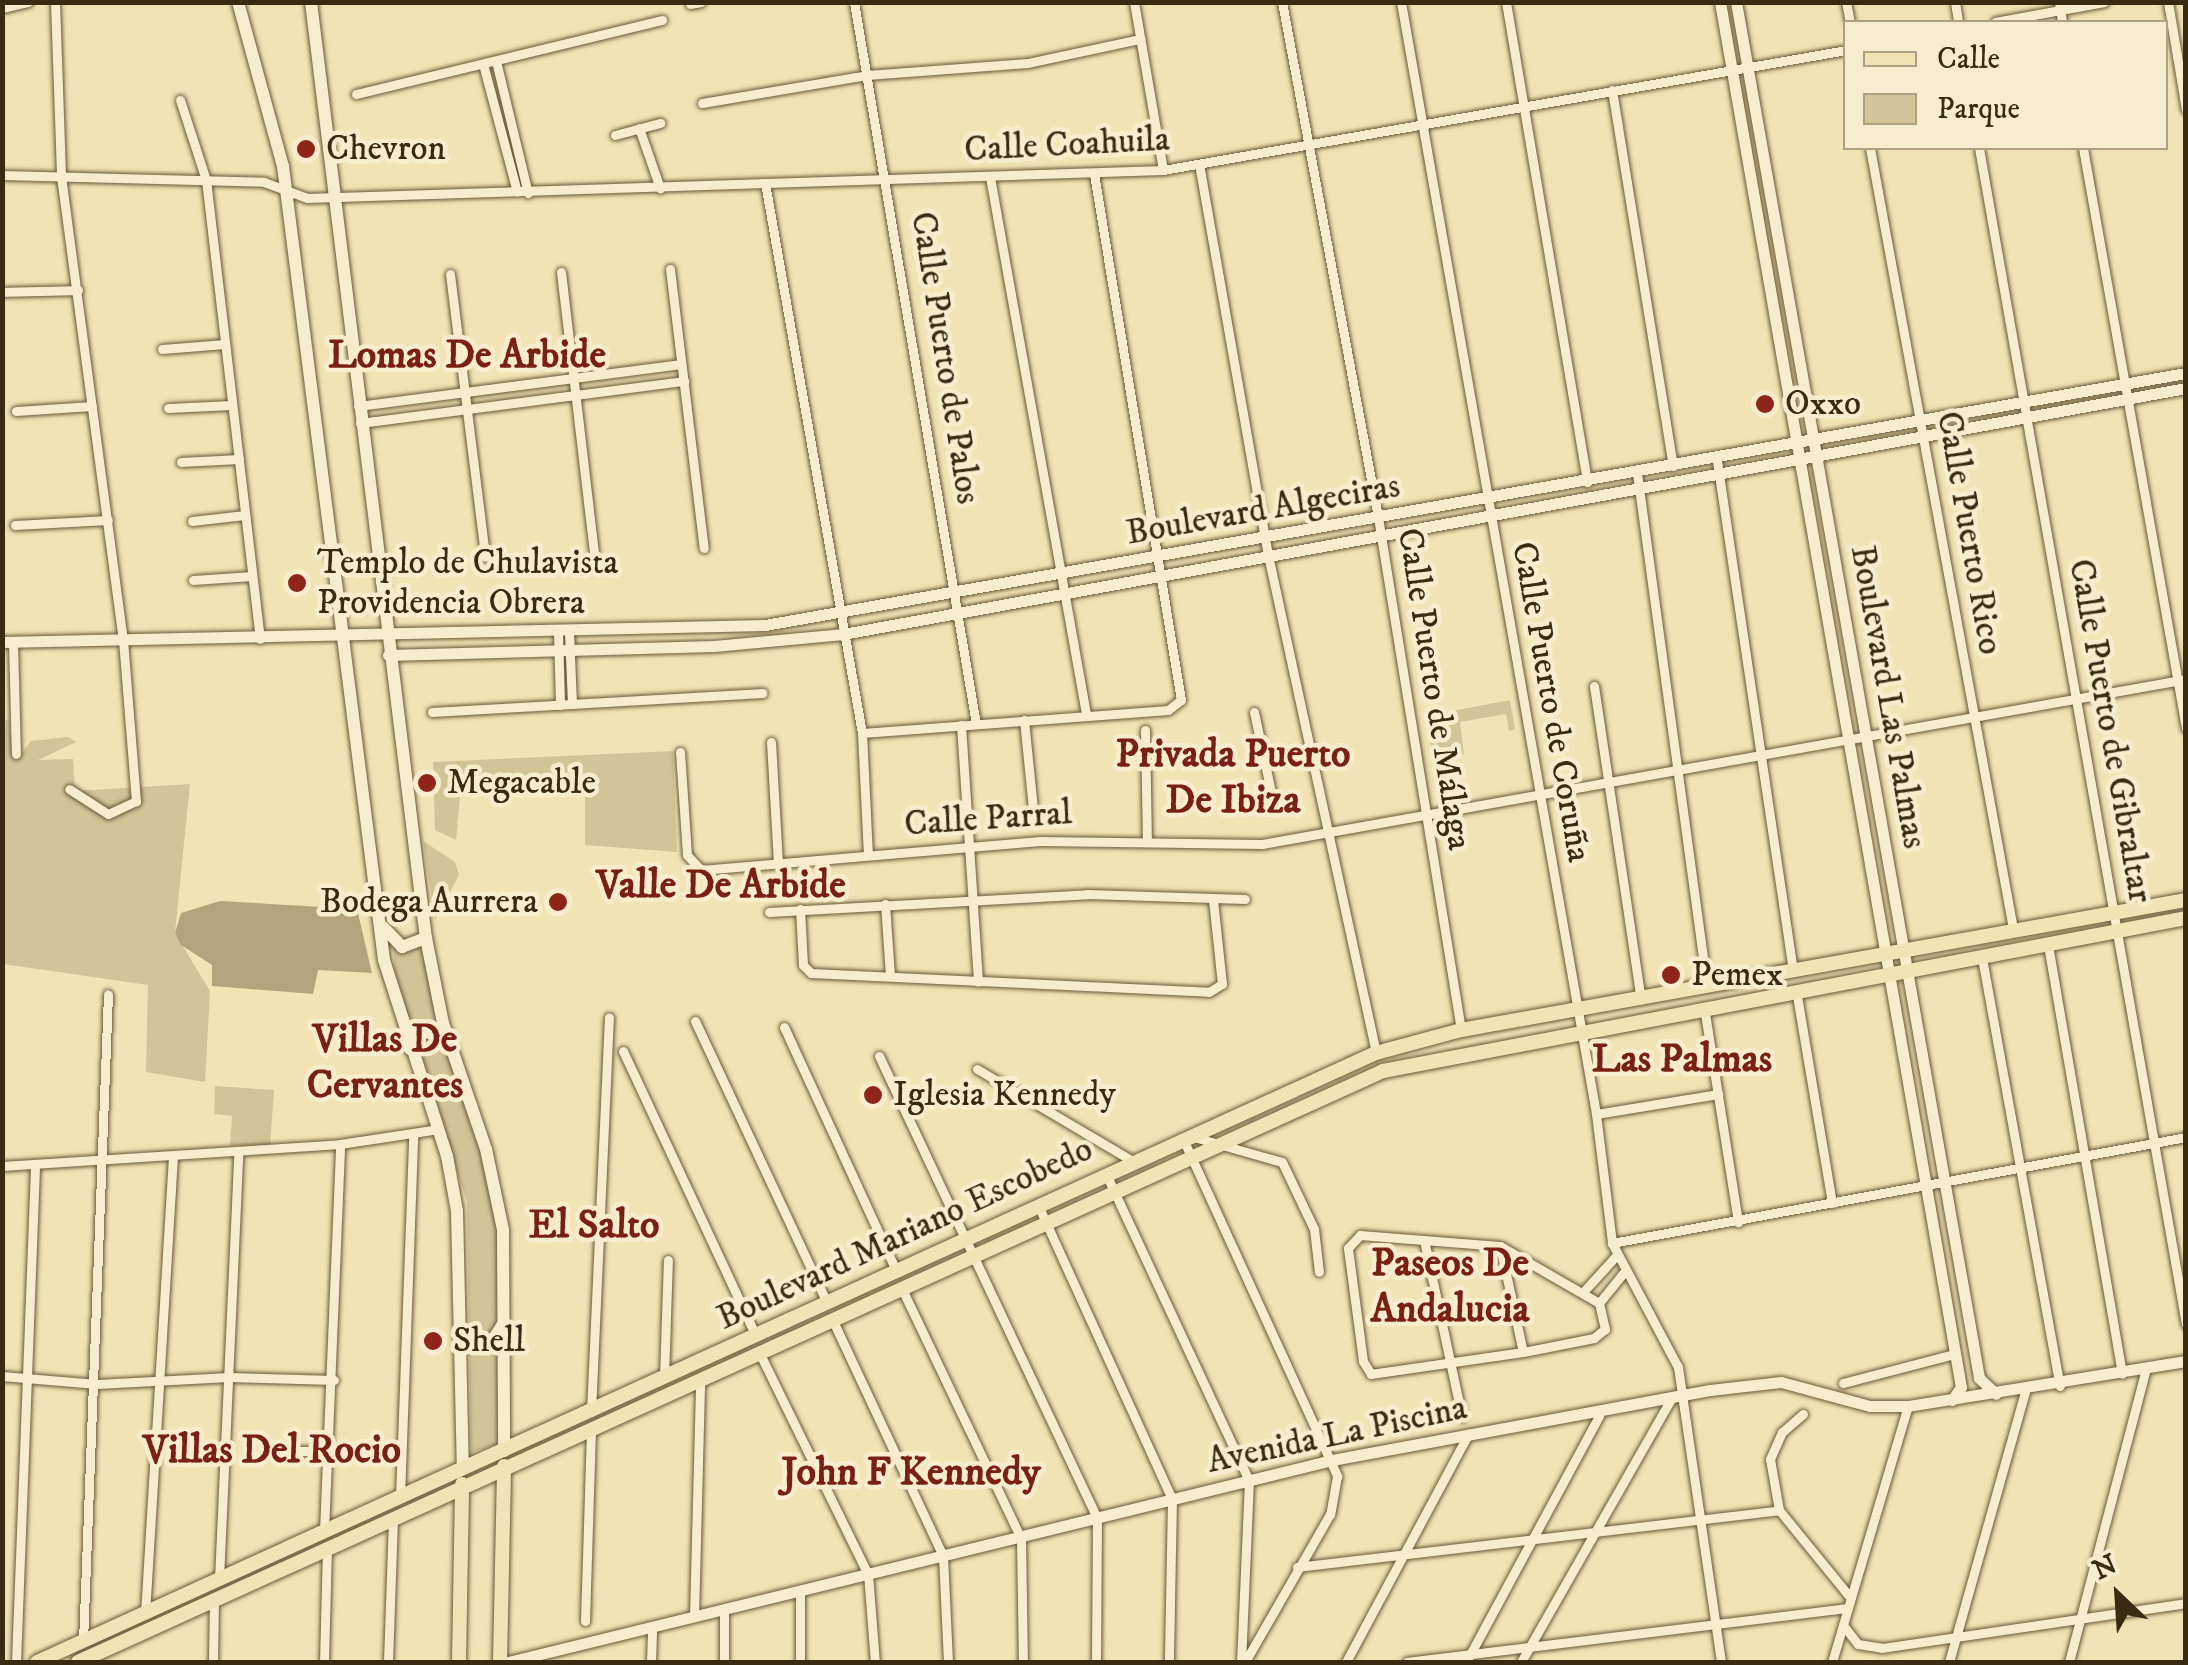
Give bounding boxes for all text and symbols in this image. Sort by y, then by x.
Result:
legend [1843,20,2168,150]
text: Calle [1937,41,2000,78]
text: Parque [1937,91,2020,128]
street label: Calle Coahuila [963,119,1171,171]
place label: Chevron [326,128,446,170]
marker: Chevron [295,138,317,160]
street label: Calle Puerto de Palos [901,209,989,507]
district label: Lomas De Arbide [328,332,606,380]
place label: Oxxo [1785,383,1861,425]
marker: Oxxo [1754,393,1776,415]
street label: Calle Puerto Rico [1927,408,2011,658]
street label: Boulevard Algeciras [1123,465,1403,555]
street label: Calle Puerto de Málaga [1388,525,1480,853]
street label: Calle Puerto de Coruña [1502,539,1600,865]
place label: Templo de Chulavista Providencia Obrera [317,542,618,624]
street label: Boulevard Las Palmas [1841,542,1935,852]
street label: Calle Puerto de Gibraltar [2059,556,2161,906]
marker: Templo de Chulavista Providencia Obrera [286,572,308,594]
district label: Privada Puerto De Ibiza [1116,731,1350,825]
place label: Megacable [447,762,596,804]
marker: Megacable [416,772,438,794]
street label: Calle Parral [903,792,1073,846]
district label: Valle De Arbide [596,862,846,910]
place label: Bodega Aurrera [320,881,538,923]
marker: Bodega Aurrera [547,891,569,913]
place label: Pemex [1691,954,1783,996]
marker: Pemex [1660,964,1682,986]
district label: Villas De Cervantes [307,1016,463,1110]
district label: Las Palmas [1592,1036,1772,1084]
place label: Iglesia Kennedy [893,1074,1116,1116]
marker: Iglesia Kennedy [862,1084,884,1106]
street label: Boulevard Mariano Escobedo [711,1128,1099,1340]
district label: El Salto [529,1202,659,1250]
district label: Paseos De Andalucia [1371,1240,1529,1334]
place label: Shell [453,1320,525,1362]
marker: Shell [422,1330,444,1352]
street label: Avenida La Piscina [1203,1387,1471,1483]
district label: Villas Del Rocio [143,1427,401,1475]
district label: John F Kennedy [781,1449,1041,1497]
north arrow [2068,1545,2168,1645]
text: N [2087,1547,2123,1588]

